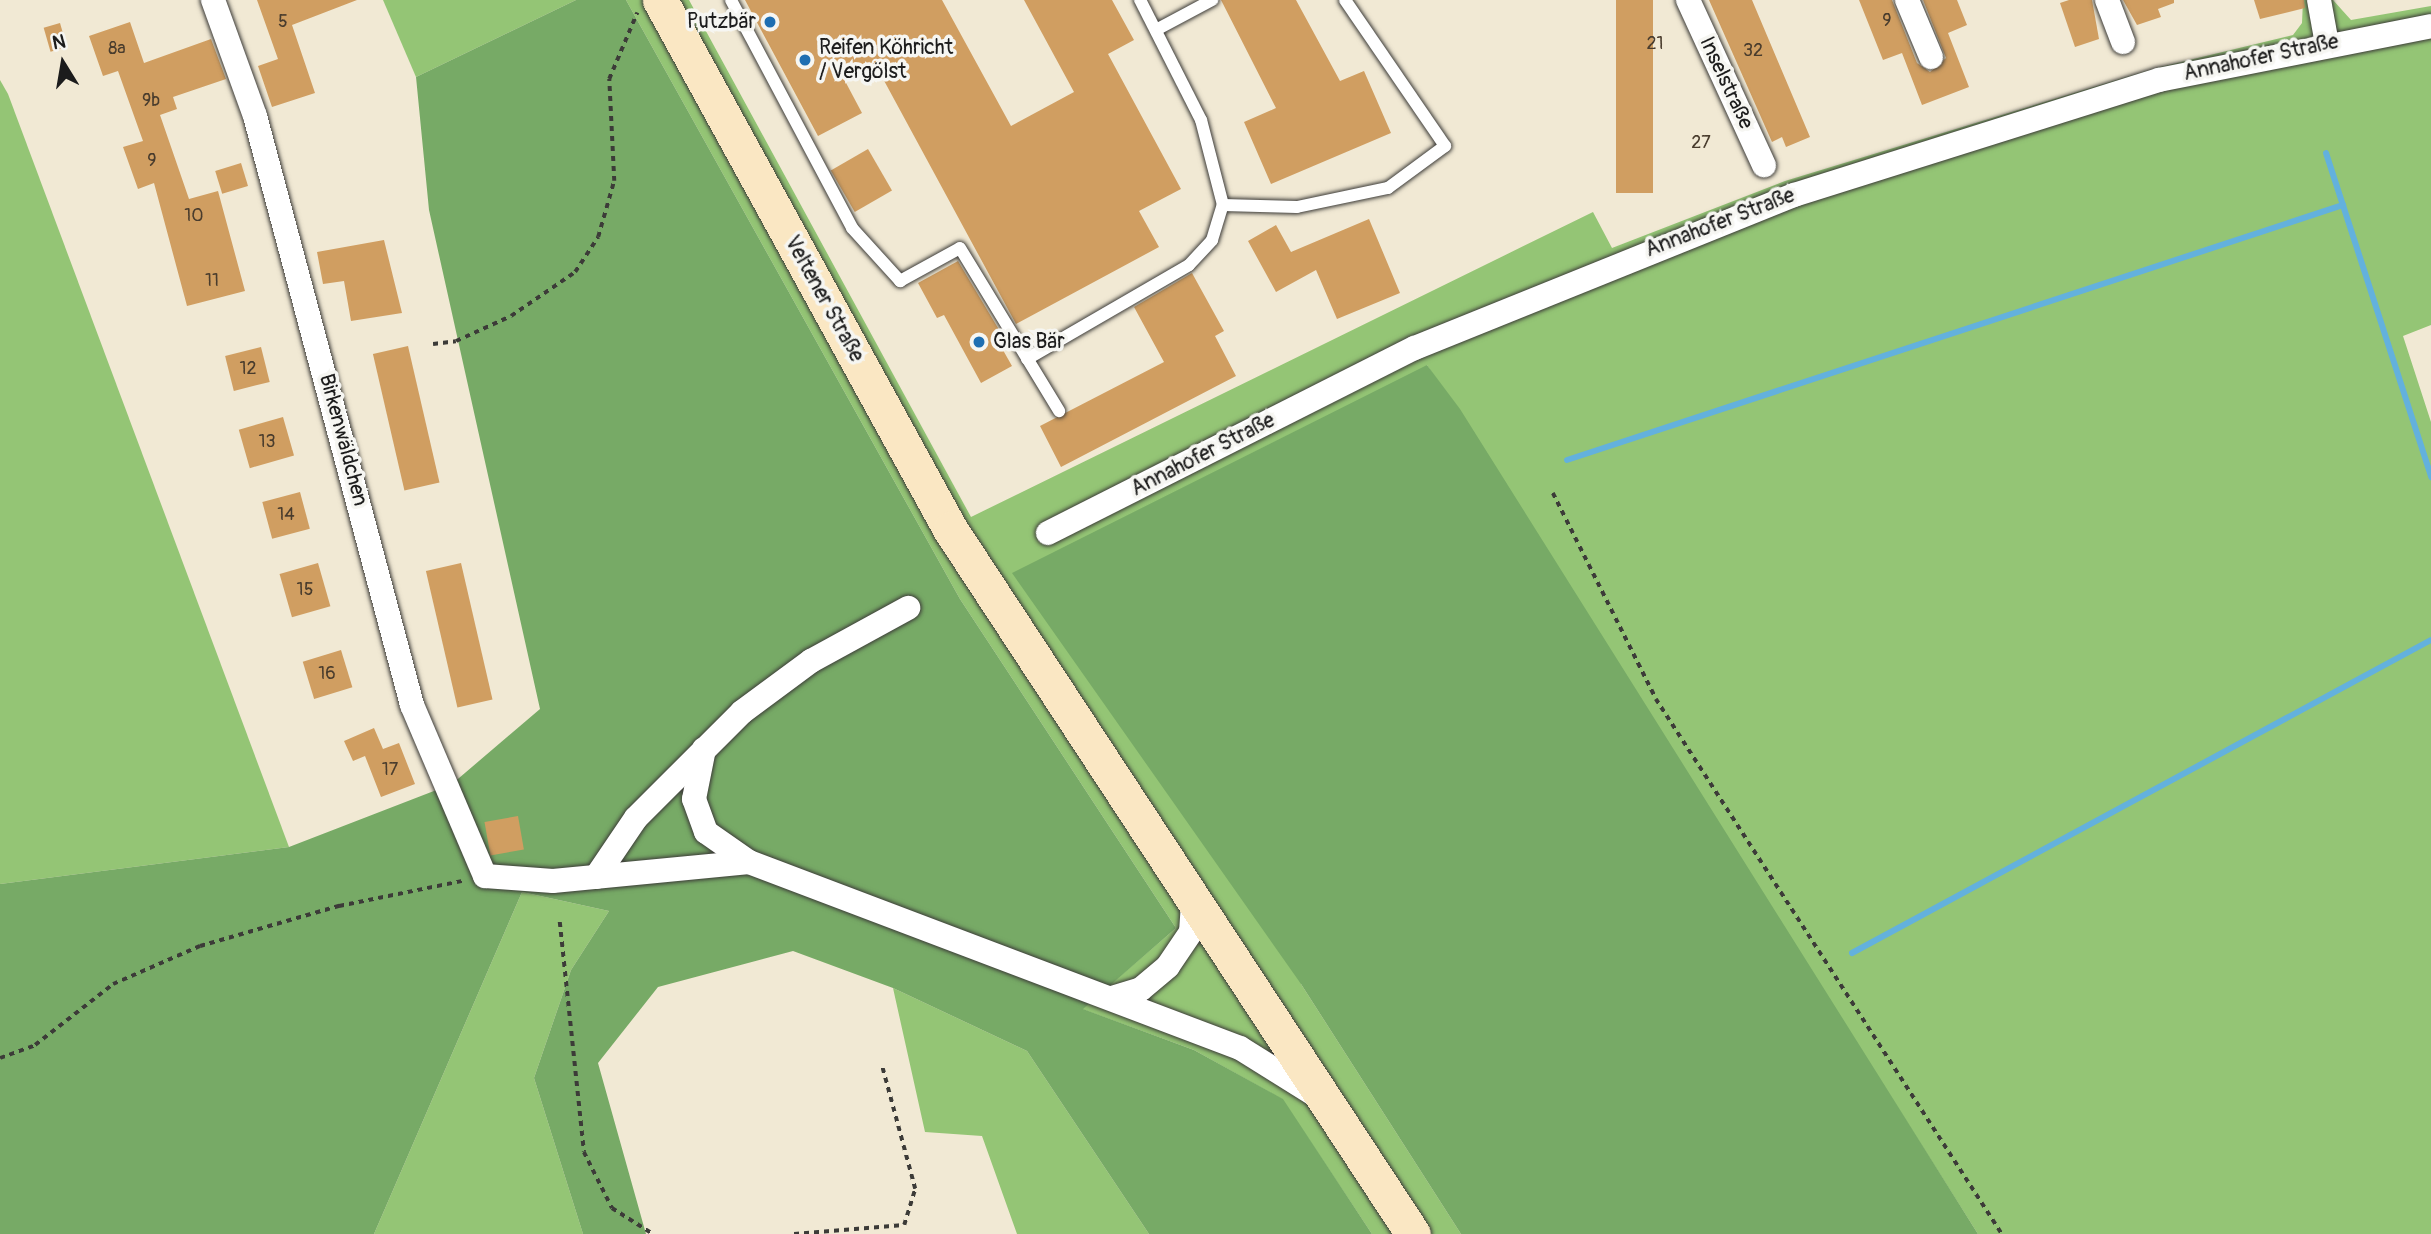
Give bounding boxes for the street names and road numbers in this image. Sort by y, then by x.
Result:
street label: Annahofer Straße [2181,29,2341,87]
street label: Inselstraße [1694,33,1758,133]
street label: Annahofer Straße [1642,183,1798,263]
street label: Veltener Straße [779,231,869,367]
street label: Birkenwäldchen [313,371,373,509]
street label: Annahofer Straße [1127,408,1279,502]

